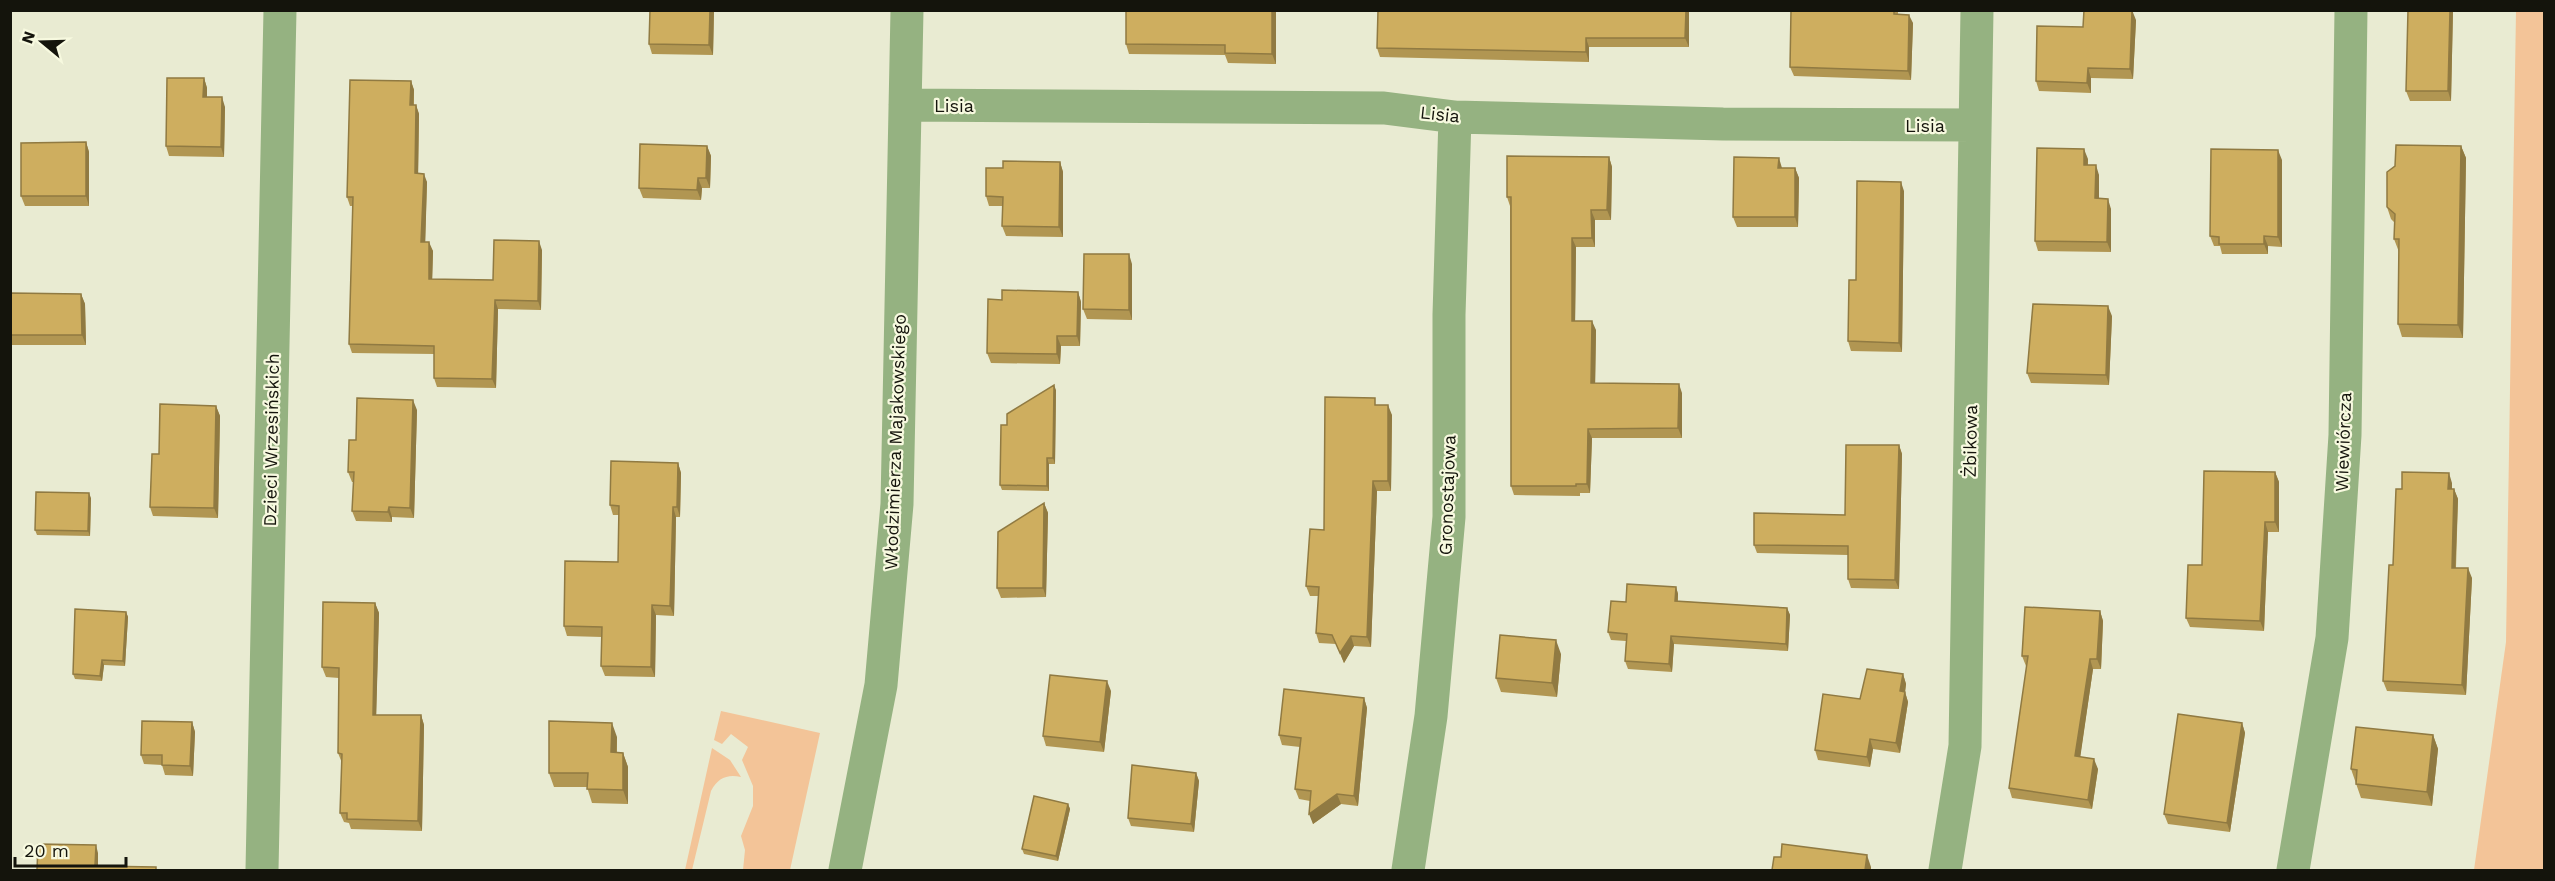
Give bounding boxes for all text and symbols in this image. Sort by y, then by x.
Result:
north arrow [12,12,72,72]
text: N [17,29,39,46]
street label: Lisia [934,95,974,116]
street label: Lisia [1419,101,1461,127]
street label: Lisia [1905,115,1945,136]
street label: Włodzimierza Majakowskiego [880,314,910,570]
street label: Dzieci Wrzesińskich [259,353,283,527]
street label: Wiewiórcza [2331,392,2355,492]
street label: Żbikowa [1959,404,1981,478]
street label: Gronostajowa [1434,434,1460,556]
scale bar [15,830,126,868]
text: 20 m [24,840,69,861]

